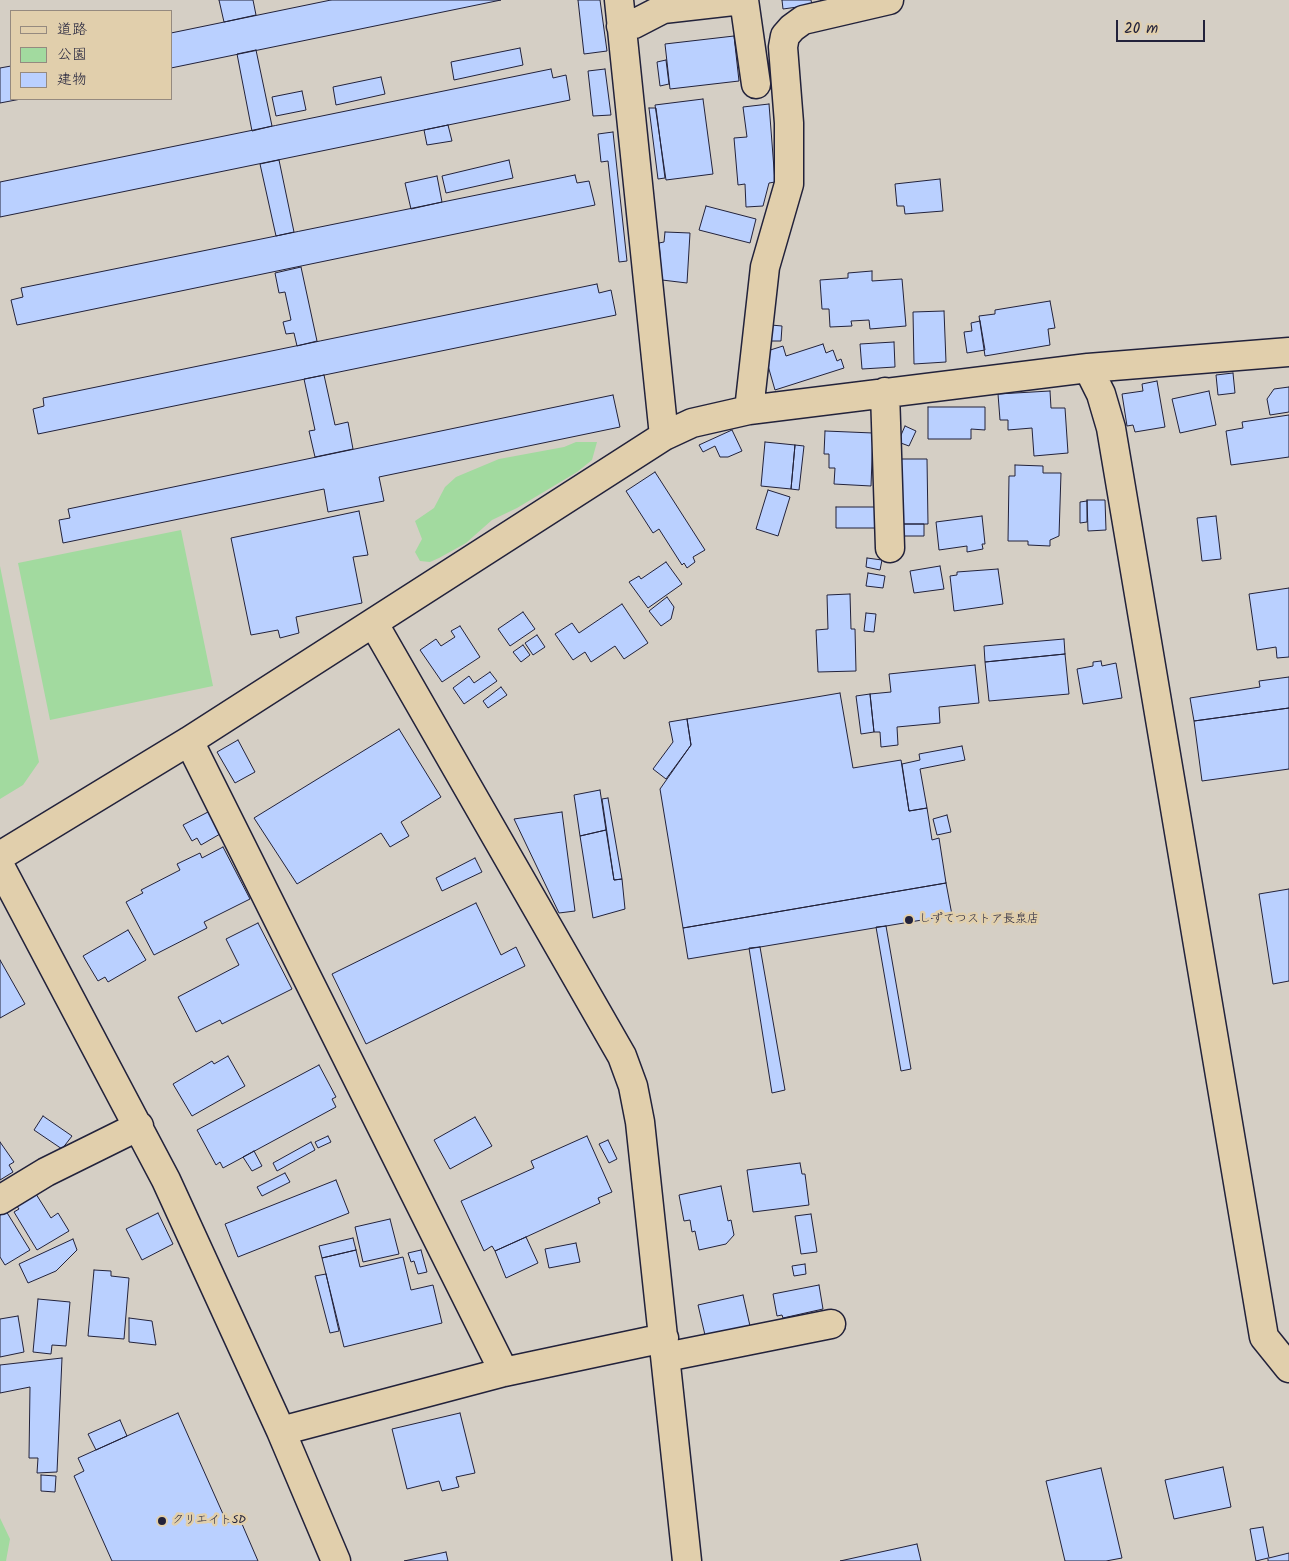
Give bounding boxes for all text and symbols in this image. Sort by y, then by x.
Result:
legend [10,10,172,100]
scale bar [1119,10,1208,42]
text: 20 m [1124,17,1158,41]
text: 道路 [57,18,87,42]
text: 公園 [57,43,87,67]
text: 建物 [57,68,87,92]
place label: しずてつストア長泉店 [919,913,1039,927]
marker: しずてつストア長泉店 [903,914,915,926]
place label: クリエイトSD [172,1514,246,1528]
marker: クリエイトSD [156,1515,168,1527]

